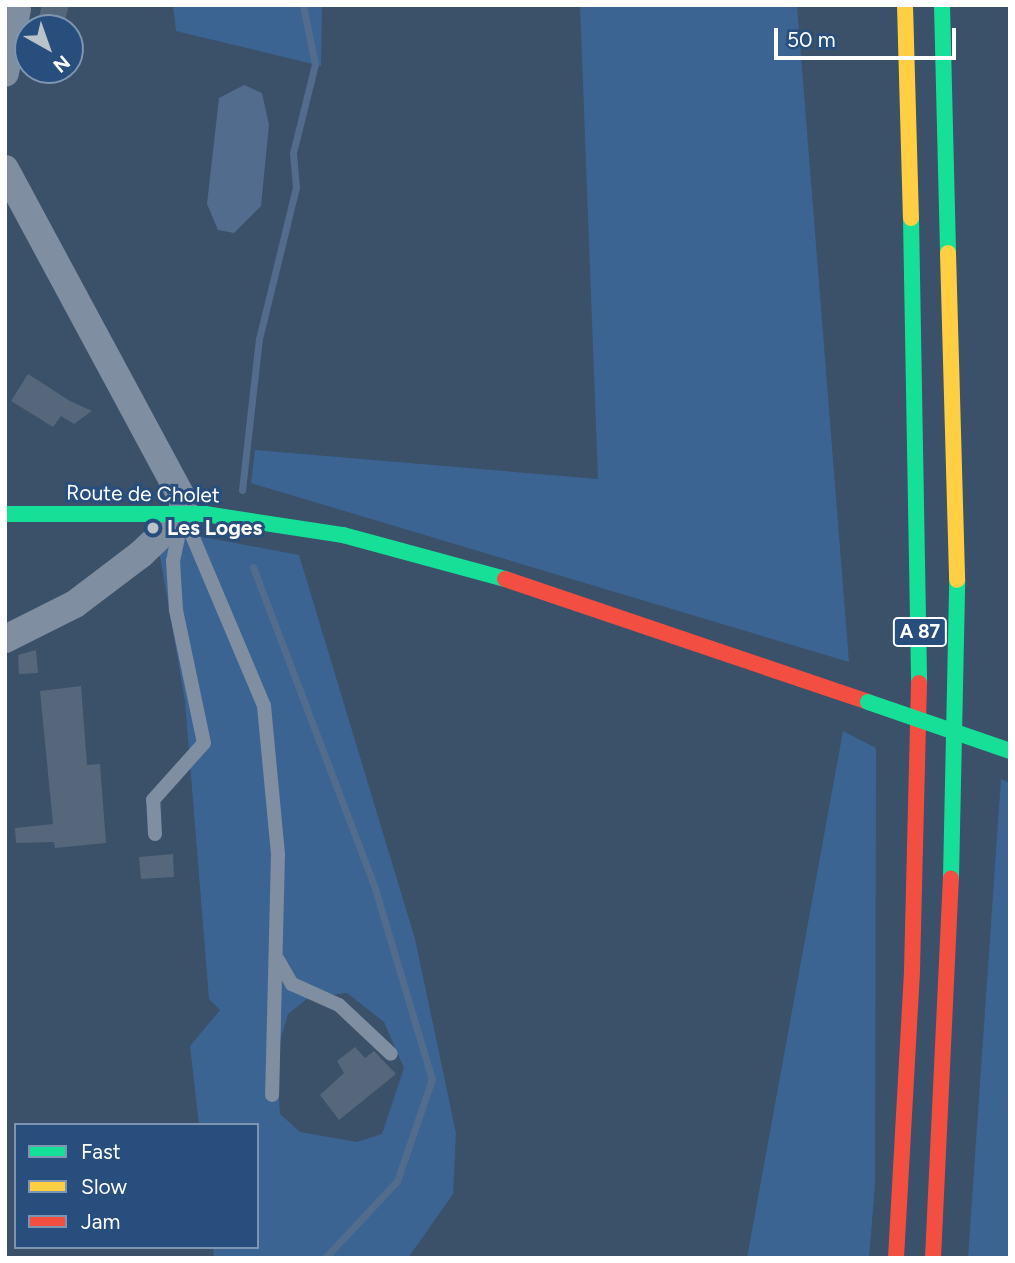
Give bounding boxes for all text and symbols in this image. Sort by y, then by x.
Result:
north arrow [14,14,84,84]
scale bar [777,14,959,58]
text: 50 m [787,27,836,52]
text: N [49,50,75,77]
street label: Route de Cholet [66,480,220,508]
place label: Les Loges [167,515,262,541]
marker: Les Loges [145,520,161,536]
road number: A 87 [892,617,948,648]
legend [14,1123,259,1249]
text: Fast [81,1139,121,1164]
text: Slow [81,1174,127,1199]
text: Jam [81,1209,120,1234]

